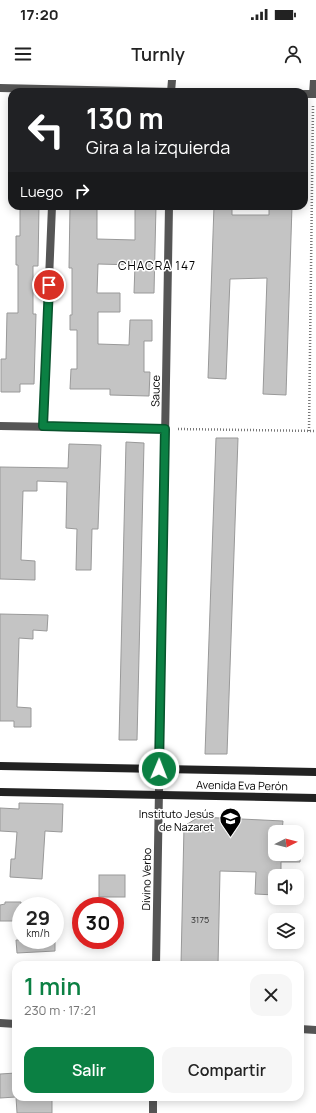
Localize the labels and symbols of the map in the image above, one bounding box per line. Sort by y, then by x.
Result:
district label: CHACRA 147 [118,257,196,274]
pin [32,268,66,302]
street label: Sauce [147,374,163,407]
position arrow [138,748,180,790]
street label: Avenida Eva Perón [196,777,288,793]
place label: Instituto Jesús de Nazaret [139,806,214,834]
school or university icon: Instituto Jesús de Nazaret [217,806,243,839]
north arrow [268,825,304,861]
street label: Divino Verbo [138,847,154,910]
speed limit sign: 30 [72,897,124,949]
house number: 3175 [191,913,209,926]

